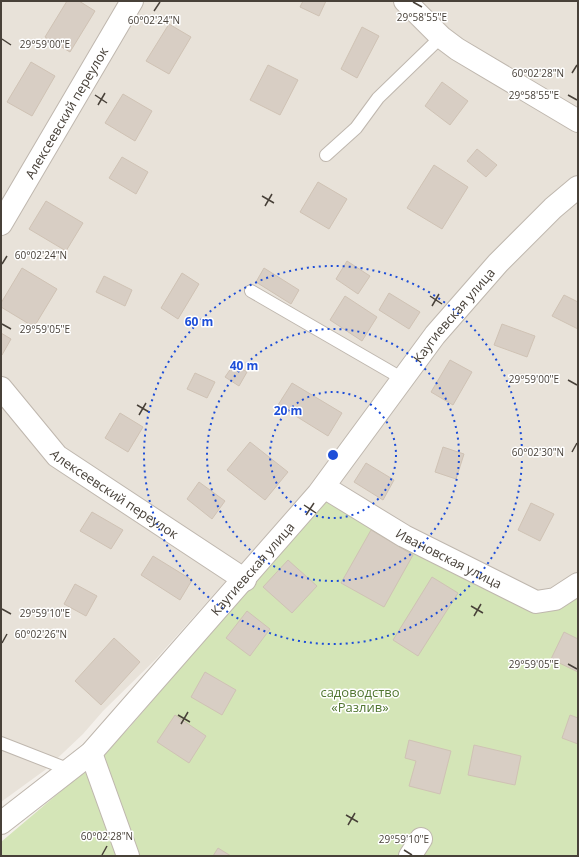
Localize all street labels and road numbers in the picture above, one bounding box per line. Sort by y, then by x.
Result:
street label: Алексеевский переулок [21,43,112,182]
street label: Каугиевская улица [409,264,499,366]
street label: Алексеевский переулок [46,446,182,543]
street label: Каугиевская улица [207,518,298,619]
street label: Ивановская улица [392,524,505,593]

